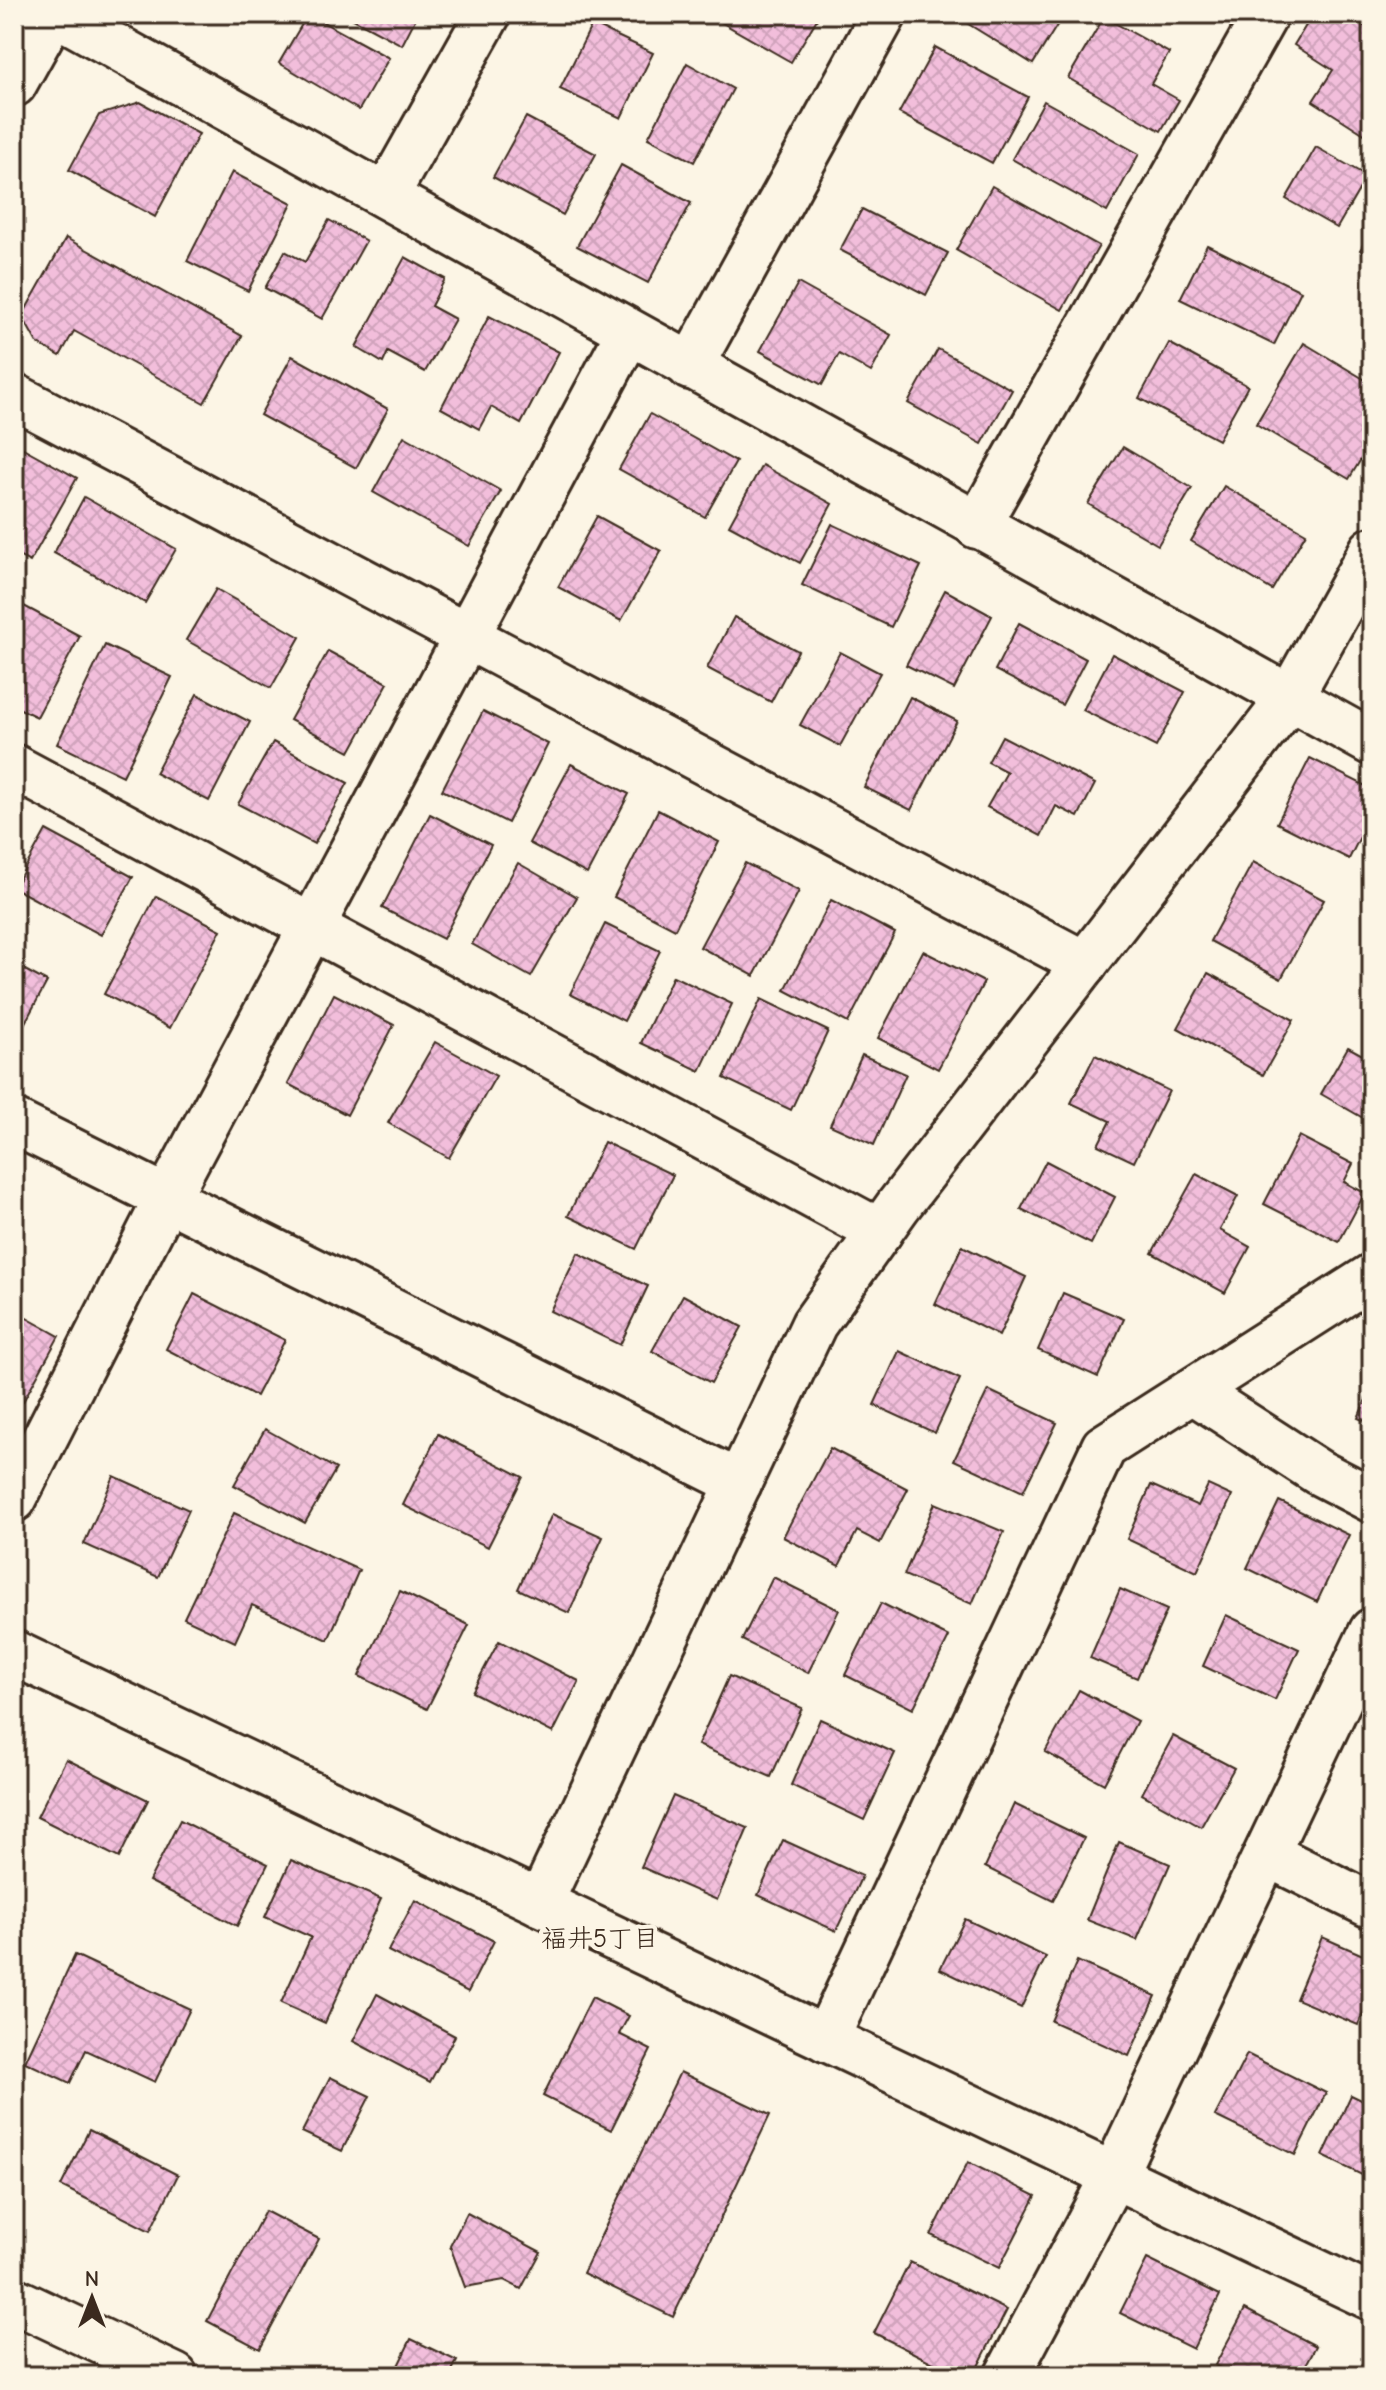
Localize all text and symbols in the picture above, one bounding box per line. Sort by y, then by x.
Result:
district label: 福井5丁目 [541,1924,659,1954]
north arrow [52,2258,132,2338]
text: N [85,2266,99,2292]

